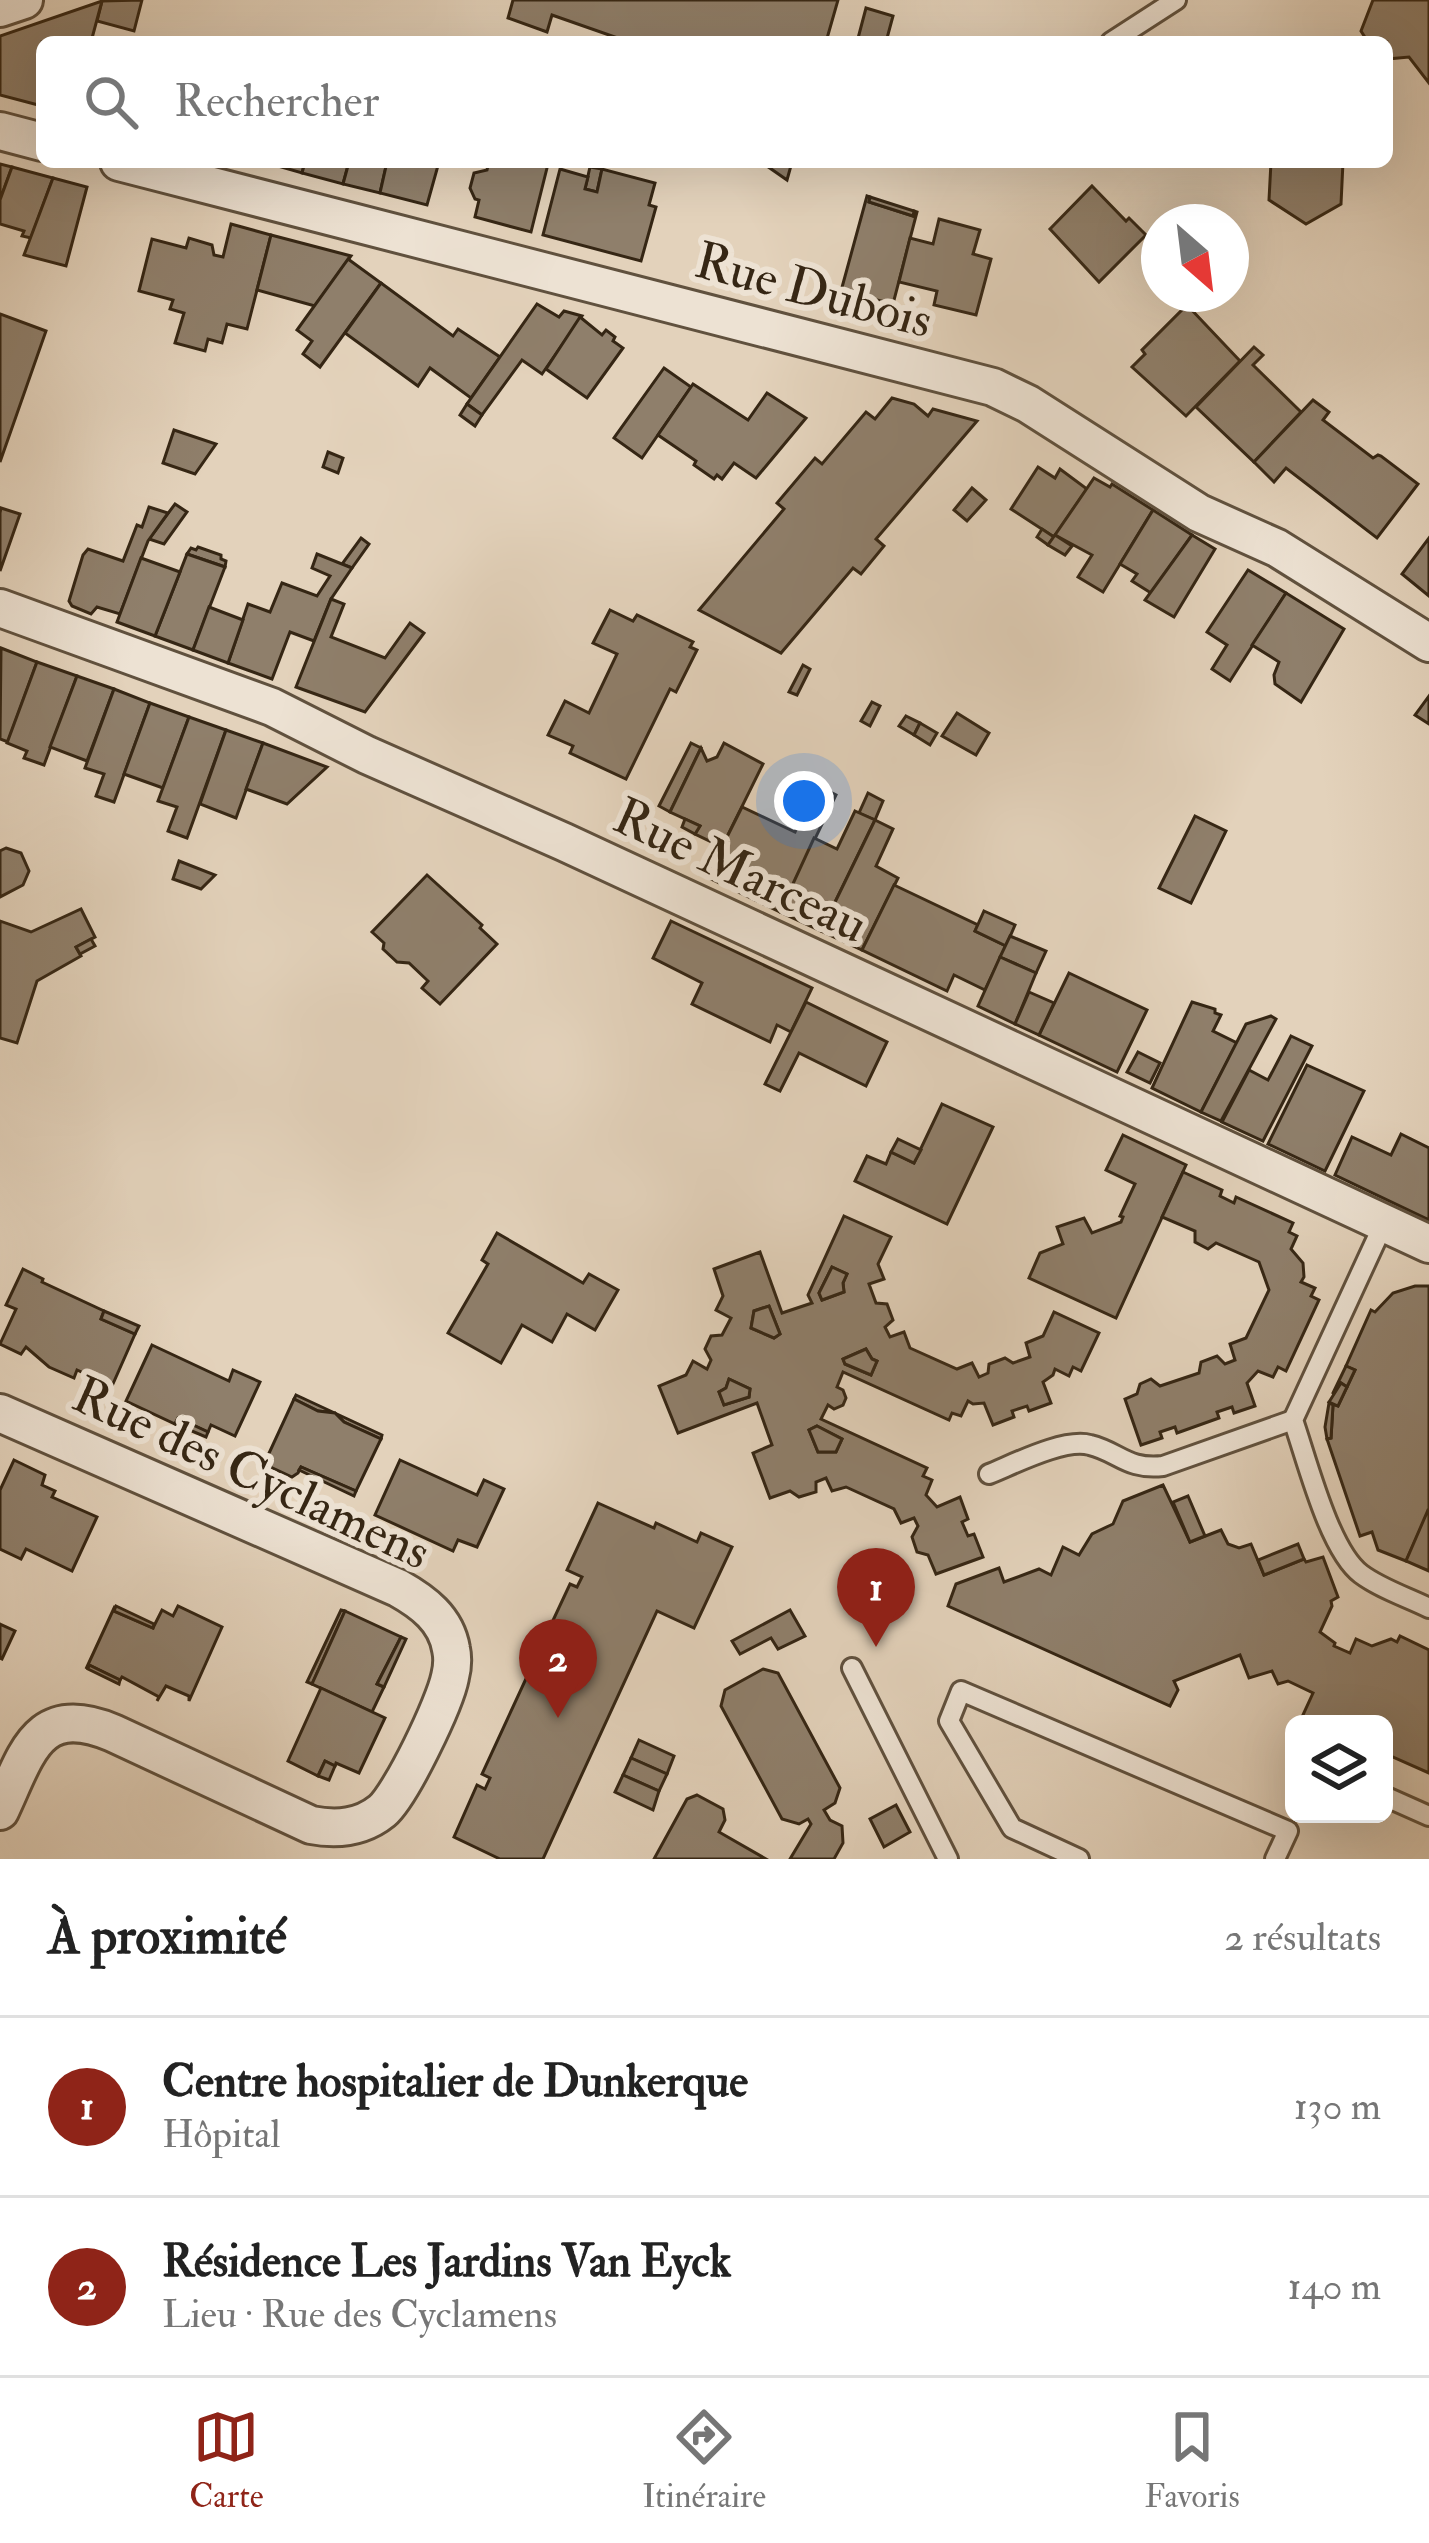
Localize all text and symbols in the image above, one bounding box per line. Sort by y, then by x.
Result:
search box [36,36,1393,168]
icon: search [78,69,144,135]
text: Rechercher [174,74,379,130]
north arrow [1141,204,1249,312]
street label: Rue Dubois [688,229,939,353]
your location [774,771,834,831]
street label: Rue Marceau [603,784,877,957]
street label: Rue des Cyclamens [62,1363,440,1585]
pin: 1 [837,1548,915,1647]
pin: 2 [519,1619,597,1718]
map controls [1285,1715,1393,1823]
button: layers [1285,1715,1393,1823]
text: À proximité [48,1905,287,1969]
text: 2 résultats [1224,1913,1381,1962]
text: Centre hospitalier de Dunkerque [162,2054,748,2110]
text: 1 [80,2082,94,2131]
text: 130 m [1294,2082,1381,2131]
text: Hôpital [162,2110,281,2159]
text: Résidence Les Jardins Van Eyck [162,2234,731,2290]
text: 2 [77,2262,97,2311]
text: 140 m [1288,2262,1381,2311]
text: Lieu · Rue des Cyclamens [162,2290,557,2339]
tab: Carte [189,2404,264,2517]
tab: Itinéraire [642,2404,766,2517]
tab: Favoris [1145,2404,1240,2517]

